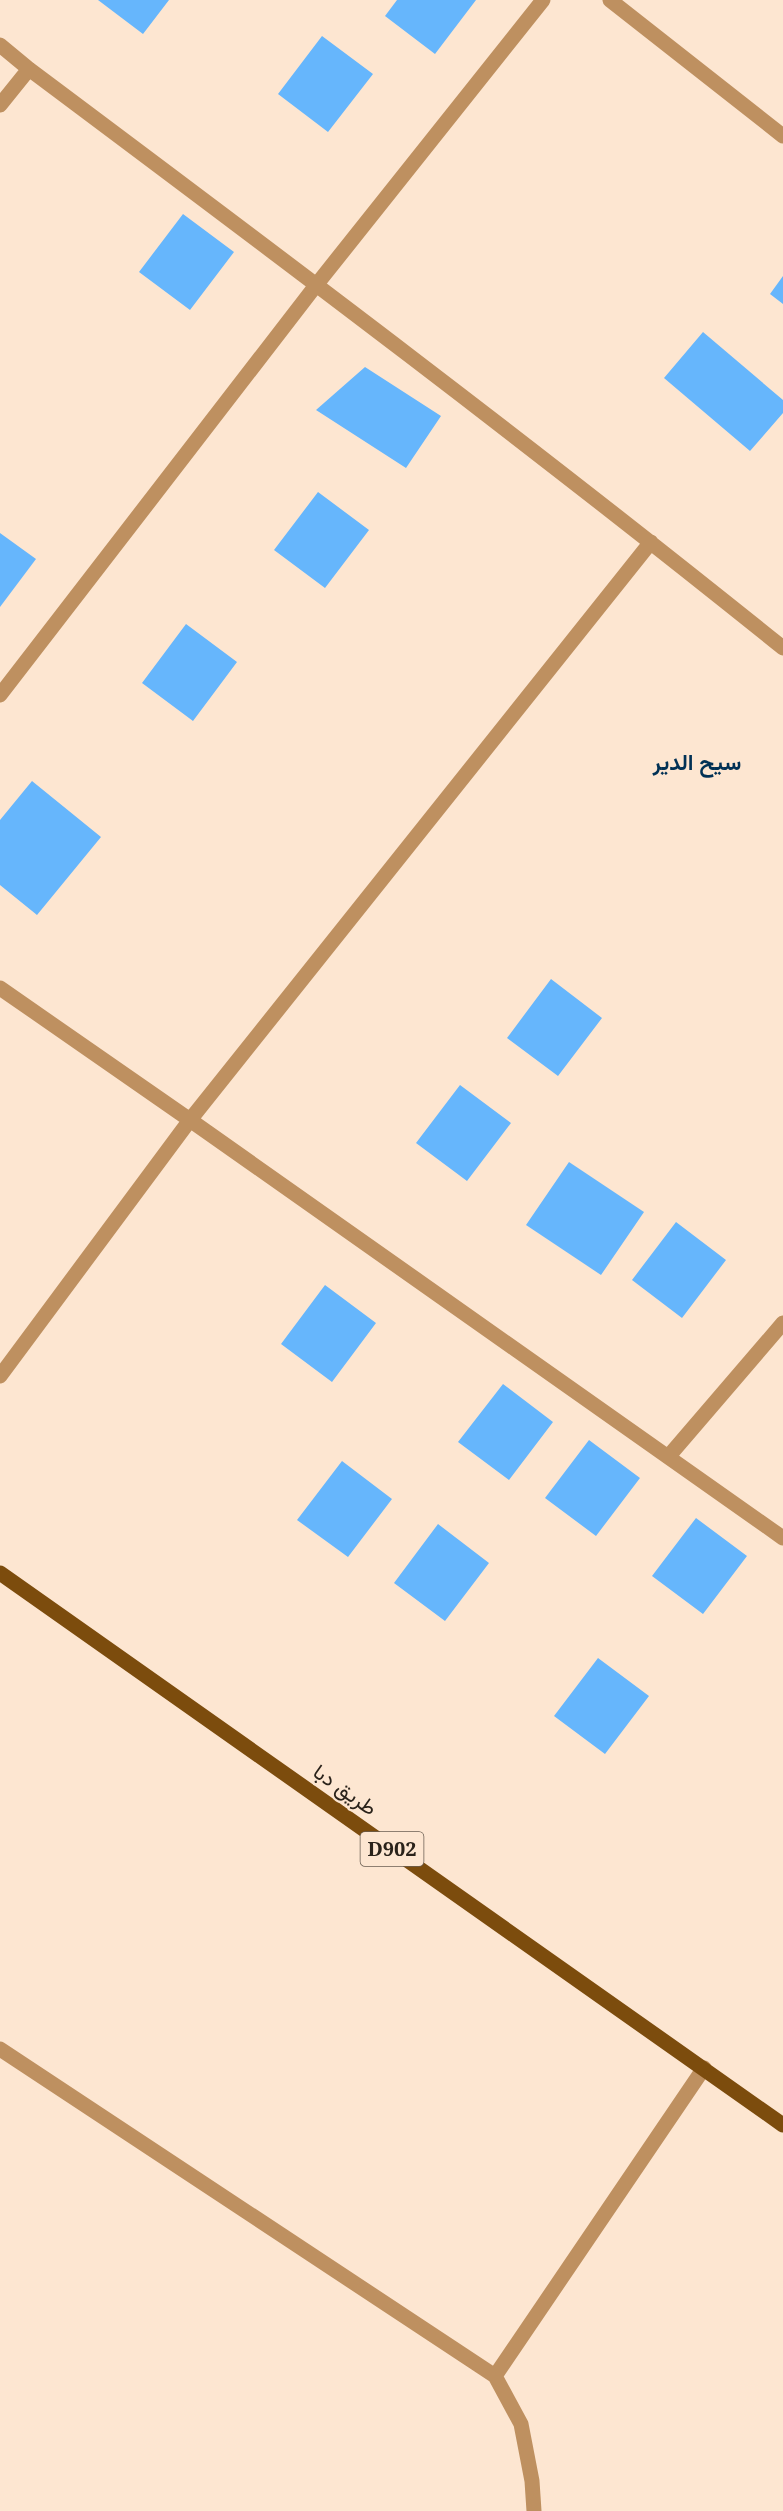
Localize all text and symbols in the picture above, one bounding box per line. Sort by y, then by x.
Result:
district label: سيح الدير [652,746,741,778]
street label: طريق دبا [308,1757,383,1821]
road number: D902 [360,1832,424,1866]

